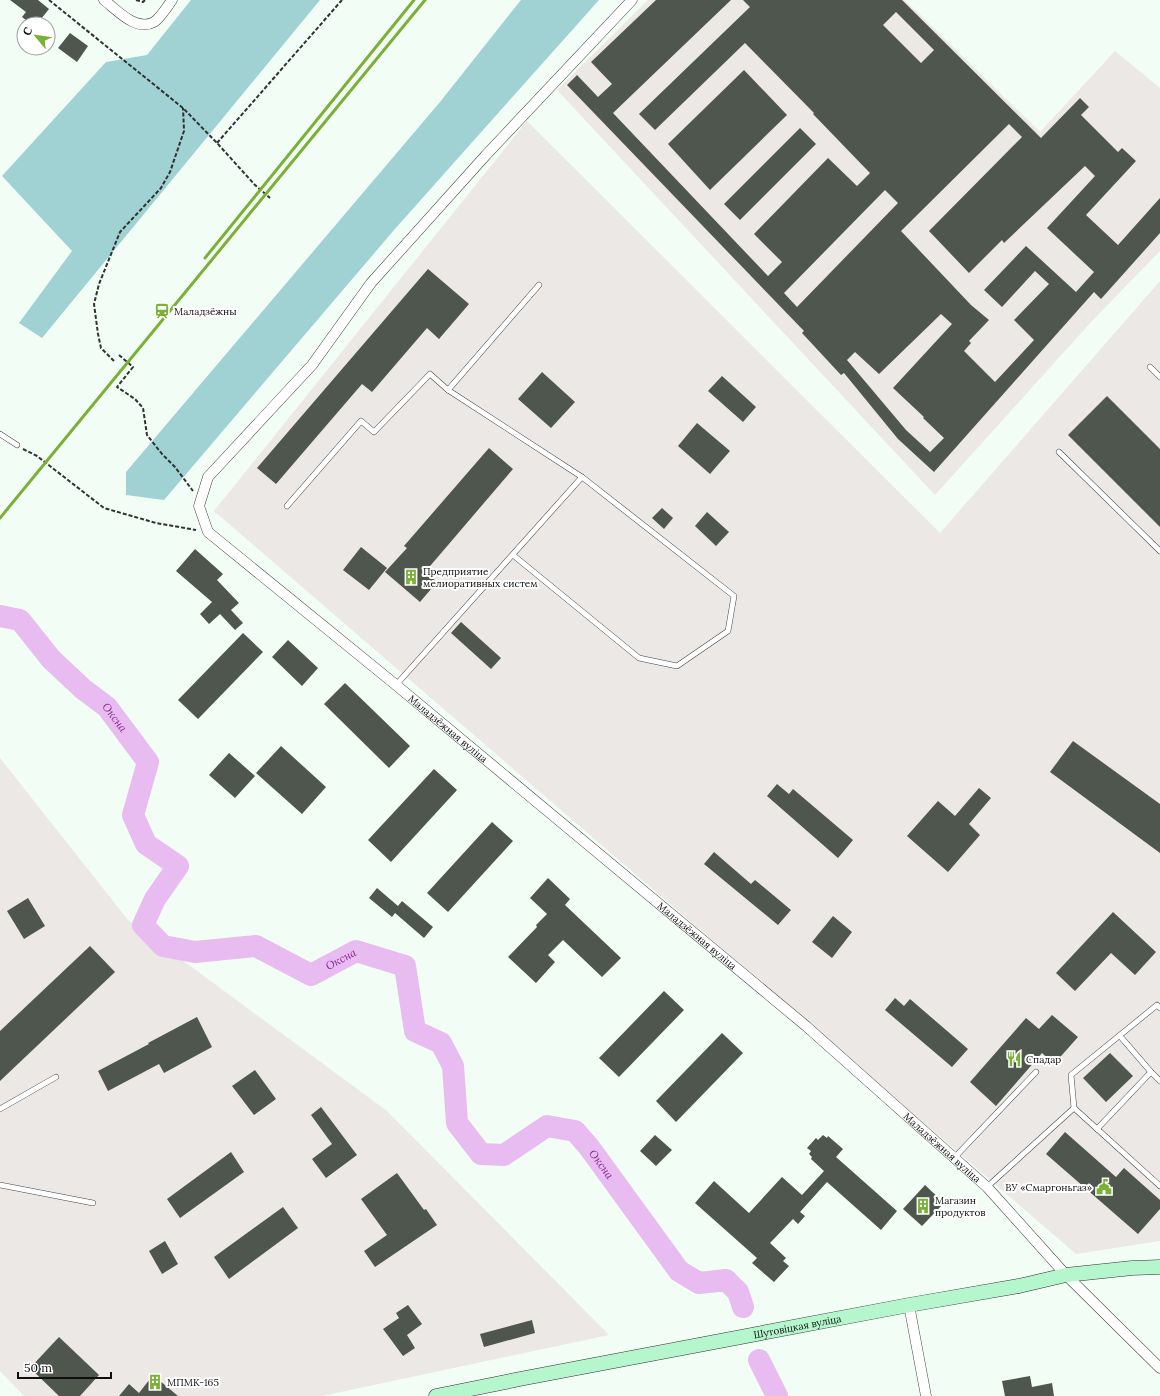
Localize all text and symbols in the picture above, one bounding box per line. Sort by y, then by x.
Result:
north arrow [16,16,56,56]
text: С [19,24,35,38]
station icon: Маладзёжны [153,302,171,320]
place label: Маладзёжны [174,305,237,318]
place label: Предприятие мелиоративных систем [423,565,538,590]
building icon: Предприятие мелиоративных систем [402,568,420,586]
street label: Маладзёжная вуліца [406,692,490,765]
water label: Оксна [99,700,131,735]
street label: Маладзёжная вуліца [655,899,740,972]
water label: Оксна [323,945,359,973]
restaurant icon: Спадар [1005,1050,1023,1068]
place label: Спадар [1026,1053,1061,1066]
street label: Маладзёжная вуліца [901,1110,984,1185]
water label: Оксна [586,1147,617,1182]
public building icon: ВУ «Смаргоньгаз» [1095,1178,1113,1196]
place label: ВУ «Смаргоньгаз» [1005,1181,1092,1194]
place label: Магазин продуктов [935,1194,986,1219]
building icon: Магазин продуктов [914,1197,932,1215]
street label: Шутовіцкая вуліца [752,1312,842,1341]
scale bar [18,1354,111,1380]
text: 50 m [24,1360,52,1375]
building icon: МПМК-165 [146,1373,164,1391]
place label: МПМК-165 [167,1376,219,1389]

